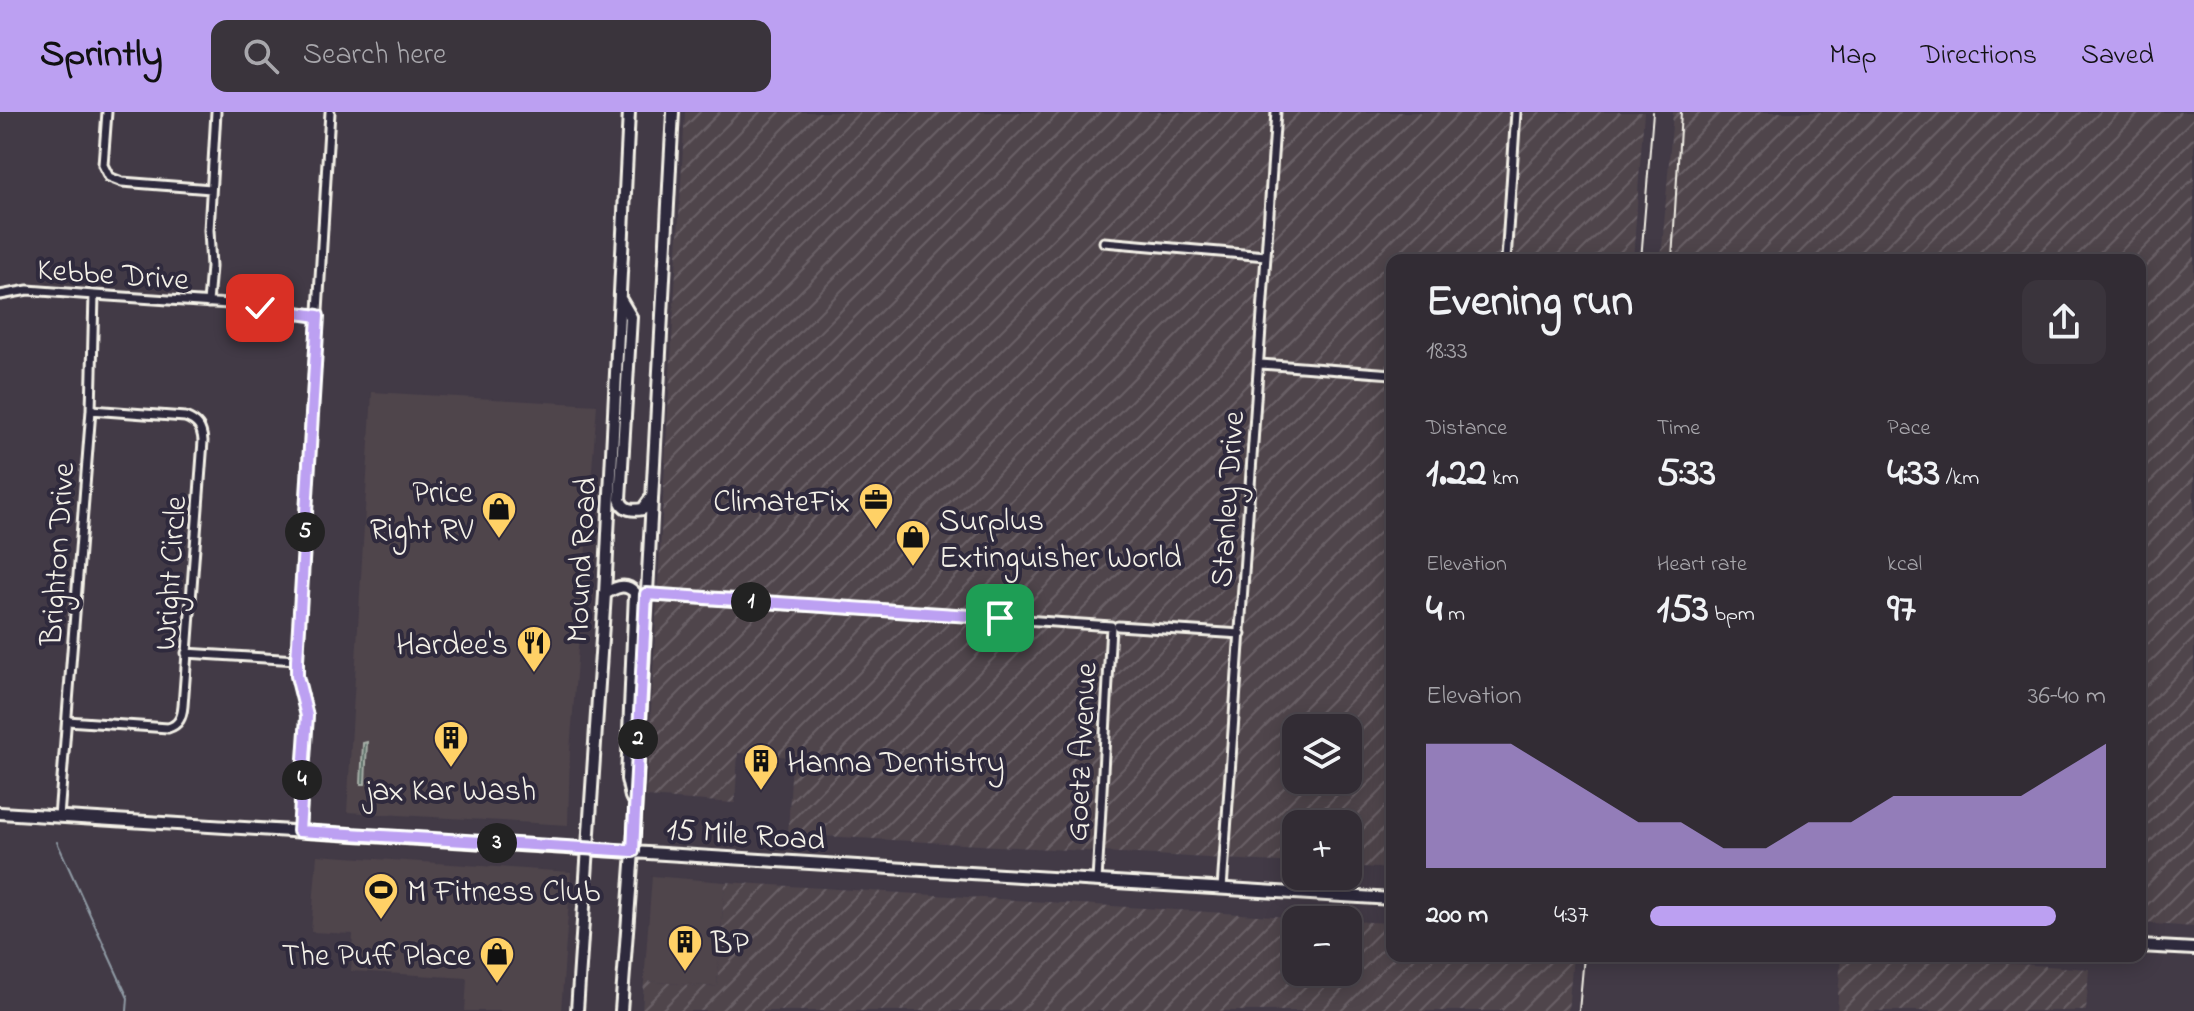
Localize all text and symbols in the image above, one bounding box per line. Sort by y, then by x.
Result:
search box [211,20,771,92]
text: Sprintly [40,28,163,84]
icon: search [239,34,283,78]
text: Search here [303,34,446,78]
text: Map [1829,36,1877,77]
text: Directions [1921,36,2037,77]
text: Saved [2081,36,2154,77]
street label: Kebbe Drive [35,248,191,305]
text: Evening run [1426,271,1633,335]
pin [226,274,294,342]
button: share [2022,280,2106,364]
icon: check [238,286,282,330]
text: 18:33 [1426,333,1468,371]
street label: Stanley Drive [1200,409,1259,589]
text: Distance [1426,413,1507,445]
text: Time [1657,413,1700,445]
text: Pace [1887,413,1930,445]
text: 1.22 [1426,445,1487,504]
text: 5:33 [1657,445,1716,504]
text: 4:33 [1887,445,1940,504]
street label: Brighton Drive [30,460,89,648]
text: km [1487,463,1519,495]
text: /km [1940,463,1979,495]
place label: Price Right RV [370,471,474,555]
street label: Mound Road [556,476,611,644]
place label: ClimateFix [713,480,850,527]
office icon: ClimateFix [857,481,895,531]
shop icon: Price Right RV [480,490,518,540]
street label: Wright Circle [144,494,201,652]
place label: Surplus Extinguisher World [939,499,1182,583]
pin: 5 [285,512,325,552]
text: 5 [299,516,311,548]
shop icon: Surplus Extinguisher World [894,518,932,568]
text: Elevation [1426,549,1507,581]
text: Heart rate [1657,549,1747,581]
text: kcal [1887,549,1922,581]
text: 4 [1426,581,1442,640]
text: 153 [1657,581,1709,640]
text: 97 [1887,581,1916,640]
pin: 1 [731,582,771,622]
pin [966,584,1034,652]
text: 1 [748,586,755,618]
icon: arrive [978,596,1022,640]
text: m [1442,599,1465,631]
text: bpm [1709,599,1755,631]
place label: Hardee's [396,623,508,670]
restaurant icon: Hardee's [515,624,553,674]
street label: Goetz Avenue [1055,661,1112,843]
text: Elevation [1426,678,1522,716]
text: 36–40 m [2028,678,2106,716]
map controls [1282,714,1362,986]
button: layers [1282,714,1362,794]
building icon: jax Kar Wash [432,719,470,769]
pin: 2 [618,719,658,759]
text: 2 [633,723,643,755]
place label: Hanna Dentistry [787,741,1005,788]
building icon: Hanna Dentistry [742,742,780,792]
pin: 4 [282,760,322,800]
text: 4 [297,764,307,796]
place label: jax Kar Wash [362,769,536,816]
street label: 15 Mile Road [665,808,827,865]
button: + [1282,810,1362,890]
pin: 3 [477,823,517,863]
text: 3 [492,827,502,859]
place label: M Fitness Club [407,870,601,917]
sports icon: M Fitness Club [362,871,400,921]
text: 200 m [1426,897,1488,935]
text: 4:37 [1554,897,1588,935]
button: − [1282,906,1362,986]
place label: BP [710,922,750,969]
building icon: BP [666,923,704,973]
place label: The Puff Place [282,934,472,981]
shop icon: The Puff Place [478,935,516,985]

